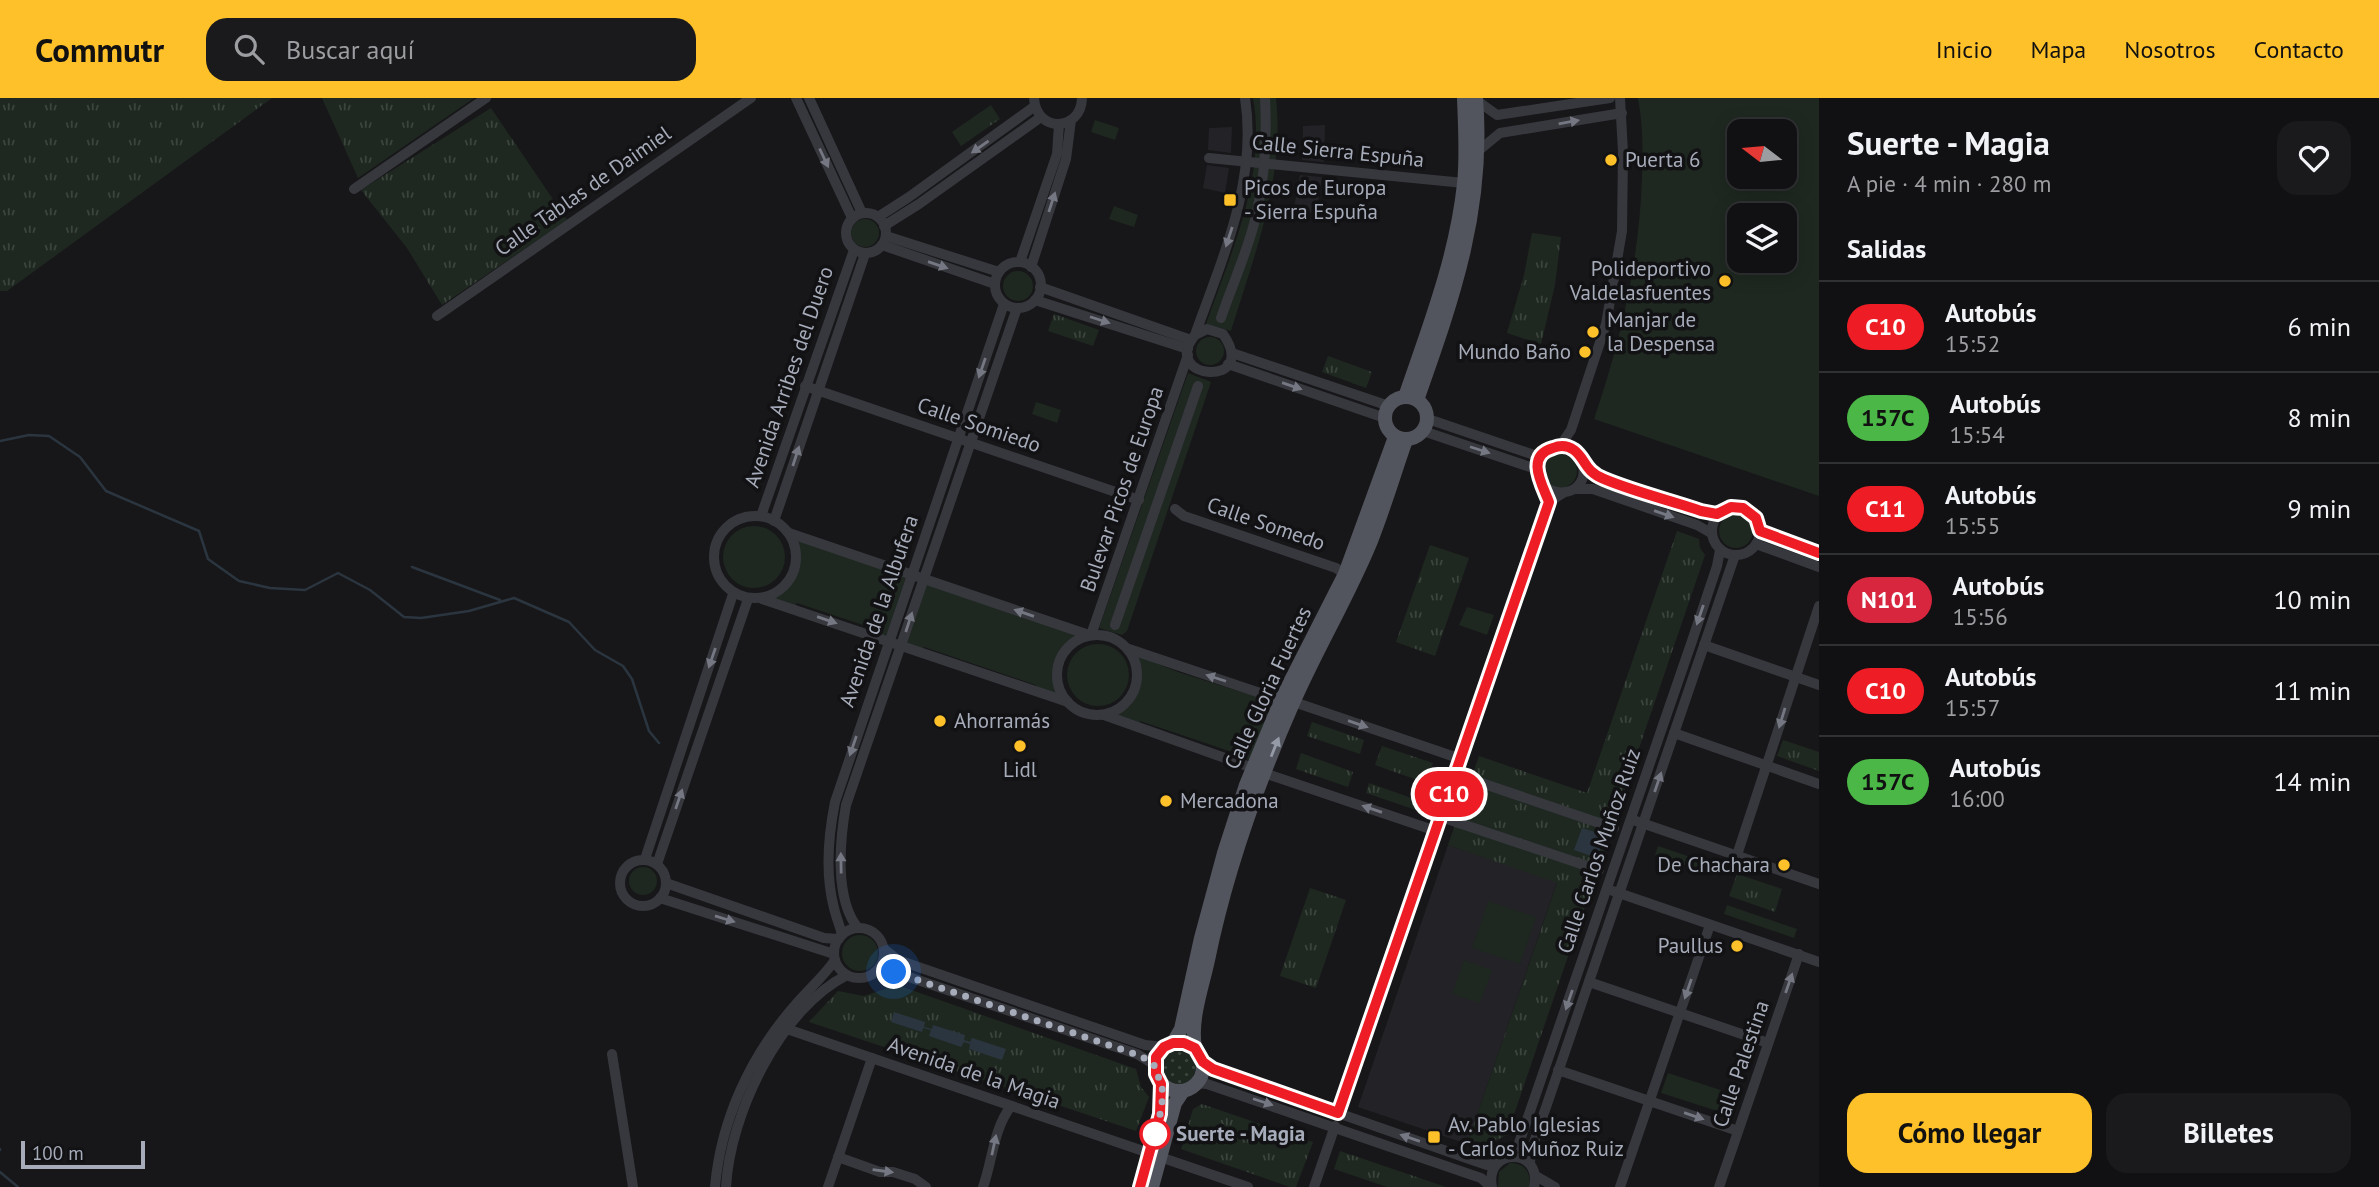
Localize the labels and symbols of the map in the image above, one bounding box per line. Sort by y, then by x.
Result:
one-way arrow [1558,116,1580,127]
north arrow [1727,119,1797,189]
street label: Calle Tablas de Daimiel [489,120,676,262]
street label: Calle Sierra Espuña [1251,128,1426,173]
one-way arrow [971,140,989,154]
place label: Puerta 6 [1625,146,1700,173]
one-way arrow [818,148,830,168]
marker: Puerta 6 [1603,152,1619,168]
place label: Picos de Europa - Sierra Espuña [1244,174,1386,225]
one-way arrow [1048,191,1058,212]
marker: Picos de Europa - Sierra Espuña [1222,192,1238,208]
one-way arrow [1223,226,1233,247]
place label: Polideportivo Valdelasfuentes [1569,255,1711,306]
one-way arrow [928,260,949,271]
street label: Avenida Arribes del Duero [738,263,839,491]
marker: Polideportivo Valdelasfuentes [1717,273,1733,289]
place label: Manjar de la Despensa [1607,306,1715,357]
one-way arrow [1090,316,1111,326]
marker: Manjar de la Despensa [1585,324,1601,340]
place label: Mundo Baño [1458,338,1571,365]
marker: Mundo Baño [1577,344,1593,360]
one-way arrow [976,358,987,379]
one-way arrow [1282,381,1303,392]
street label: Bulevar Picos de Europa [1074,383,1169,595]
street label: Calle Somiedo [914,391,1044,458]
one-way arrow [791,445,802,466]
one-way arrow [1470,445,1491,456]
street label: Calle Somedo [1203,491,1329,556]
one-way arrow [1653,509,1674,519]
street label: Avenida de la Albufera [833,511,924,710]
street label: Calle Gloria Fuertes [1218,602,1317,774]
one-way arrow [1695,605,1705,626]
one-way arrow [1014,607,1035,618]
one-way arrow [904,612,914,633]
one-way arrow [816,616,837,626]
one-way arrow [706,648,716,669]
one-way arrow [1205,672,1226,683]
place label: Ahorramás [954,707,1050,734]
one-way arrow [1776,707,1787,728]
marker: Ahorramás [932,713,948,729]
one-way arrow [1348,719,1369,730]
one-way arrow [847,736,858,757]
one-way arrow [1270,736,1281,757]
marker: Lidl [1012,738,1028,754]
street label: Calle Carlos Muñoz Ruiz [1551,745,1646,957]
place label: Lidl [1003,756,1037,783]
line badge: C10 [1409,771,1489,817]
one-way arrow [1653,771,1664,792]
place label: Mercadona [1180,787,1279,814]
one-way arrow [674,789,685,810]
marker: Mercadona [1158,793,1174,809]
one-way arrow [1361,803,1382,814]
place label: De Chachara [1657,851,1770,878]
one-way arrow [835,852,847,874]
marker: De Chachara [1776,857,1792,873]
one-way arrow [715,914,736,924]
place label: Paullus [1658,932,1723,959]
marker: Paullus [1729,938,1745,954]
your location [876,954,911,989]
one-way arrow [1784,973,1795,994]
one-way arrow [1682,979,1693,1000]
one-way arrow [1563,989,1574,1010]
street label: Calle Palestina [1706,997,1775,1131]
street label: Avenida de la Magia [884,1030,1064,1115]
one-way arrow [1252,1097,1273,1108]
place label: Av. Pablo Iglesias - Carlos Muñoz Ruiz [1448,1111,1624,1162]
one-way arrow [1683,1111,1704,1122]
marker: Suerte - Magia [1140,1119,1170,1149]
place label: Suerte - Magia [1176,1120,1305,1147]
marker: Av. Pablo Iglesias - Carlos Muñoz Ruiz [1426,1129,1442,1145]
one-way arrow [1399,1132,1420,1143]
one-way arrow [989,1134,1000,1156]
scale bar [21,1138,145,1170]
one-way arrow [872,1165,894,1176]

